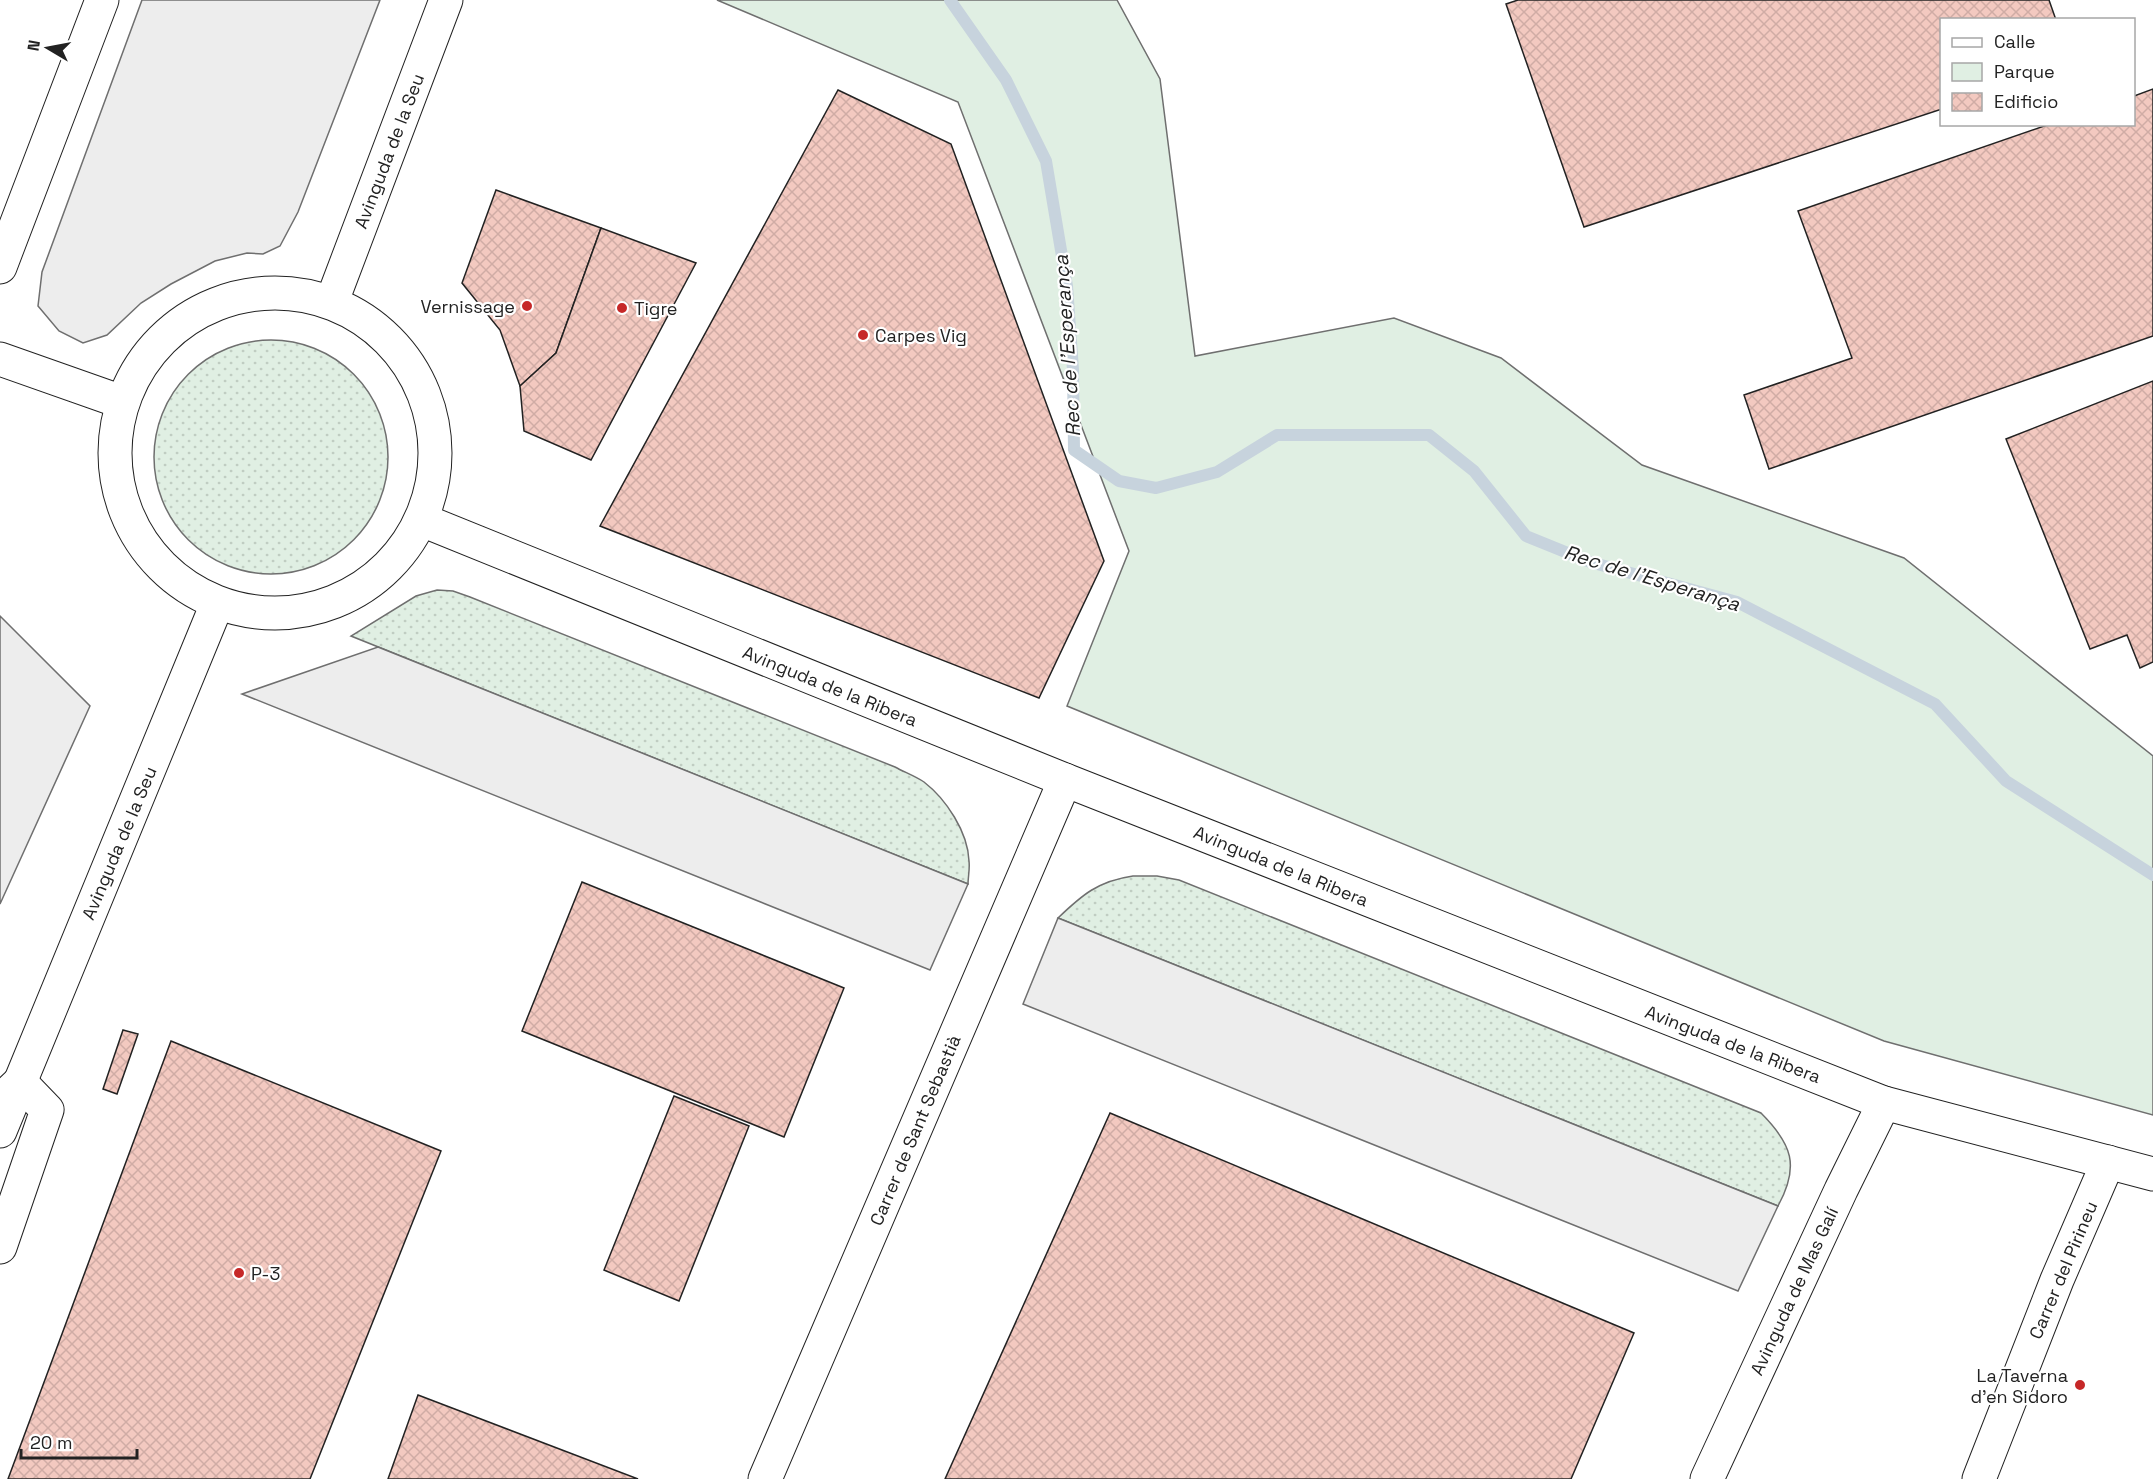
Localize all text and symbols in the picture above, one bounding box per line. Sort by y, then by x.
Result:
north arrow [18,18,78,78]
legend [1940,18,2135,126]
text: Calle [1994,30,2035,53]
text: N [22,38,45,53]
text: Parque [1994,60,2055,83]
street label: Avinguda de la Seu [349,70,429,232]
text: Edificio [1994,90,2058,113]
water label: Rec de l'Esperança [1048,254,1086,438]
place label: Vernissage [420,295,515,318]
place label: Tigre [634,297,678,320]
marker: Vernissage [520,299,534,313]
marker: Tigre [615,301,629,315]
place label: Carpes Vig [875,324,967,347]
marker: Carpes Vig [856,328,870,342]
water label: Rec de l'Esperança [1561,539,1743,617]
street label: Avinguda de la Ribera [739,640,921,732]
street label: Avinguda de la Seu [76,763,162,923]
street label: Avinguda de la Ribera [1190,820,1372,912]
street label: Avinguda de la Ribera [1642,1000,1824,1088]
street label: Carrer de Sant Sebastià [864,1031,966,1229]
street label: Carrer del Pirineu [2024,1198,2102,1342]
street label: Avinguda de Mas Galí [1745,1203,1843,1379]
place label: P-3 [251,1262,280,1285]
marker: P-3 [232,1266,246,1280]
place label: La Taverna d'en Sidoro [1970,1364,2068,1408]
marker: La Taverna d'en Sidoro [2073,1378,2087,1392]
scale bar [21,1422,136,1460]
text: 20 m [30,1431,73,1454]

